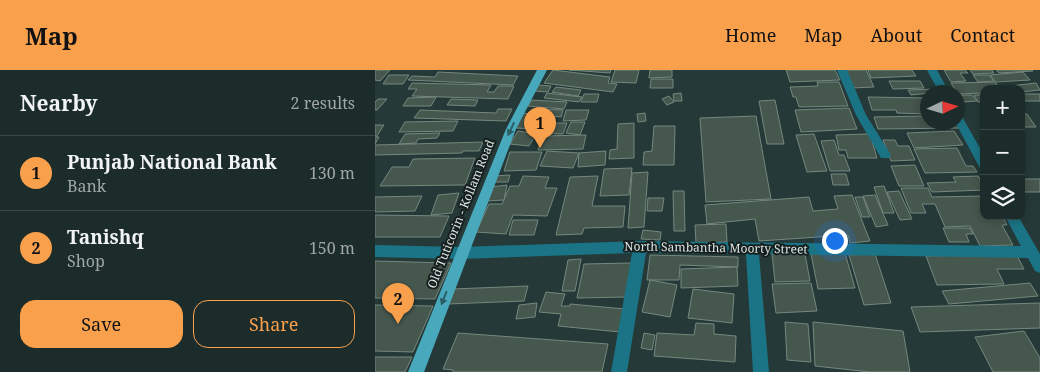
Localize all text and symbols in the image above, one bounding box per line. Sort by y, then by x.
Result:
text: Map [25,19,78,52]
text: Home [725,23,776,47]
text: Map [804,23,842,47]
text: About [870,23,922,47]
text: Contact [950,23,1015,47]
north arrow [920,85,965,130]
map controls [980,85,1025,220]
button: + [980,85,1025,130]
text: Nearby [20,89,98,117]
text: 2 results [291,92,355,114]
pin: 1 [524,107,556,148]
one-way arrow [507,122,515,136]
button: − [980,130,1025,175]
street label: Old Tuticorin - Kollam Road [423,136,498,291]
text: Punjab National Bank [67,149,277,175]
text: 1 [31,162,41,184]
text: 130 m [309,162,355,184]
text: Bank [67,175,106,197]
button: layers [980,175,1025,220]
text: Tanishq [67,224,144,250]
your location [822,228,848,254]
text: 2 [31,237,41,259]
text: 150 m [309,237,355,259]
street label: North Sambantha Moorty Street [624,237,808,258]
text: Shop [67,250,105,272]
pin: 2 [382,283,414,324]
one-way arrow [440,291,448,306]
button: Save [20,300,183,348]
button: Share [193,300,355,348]

